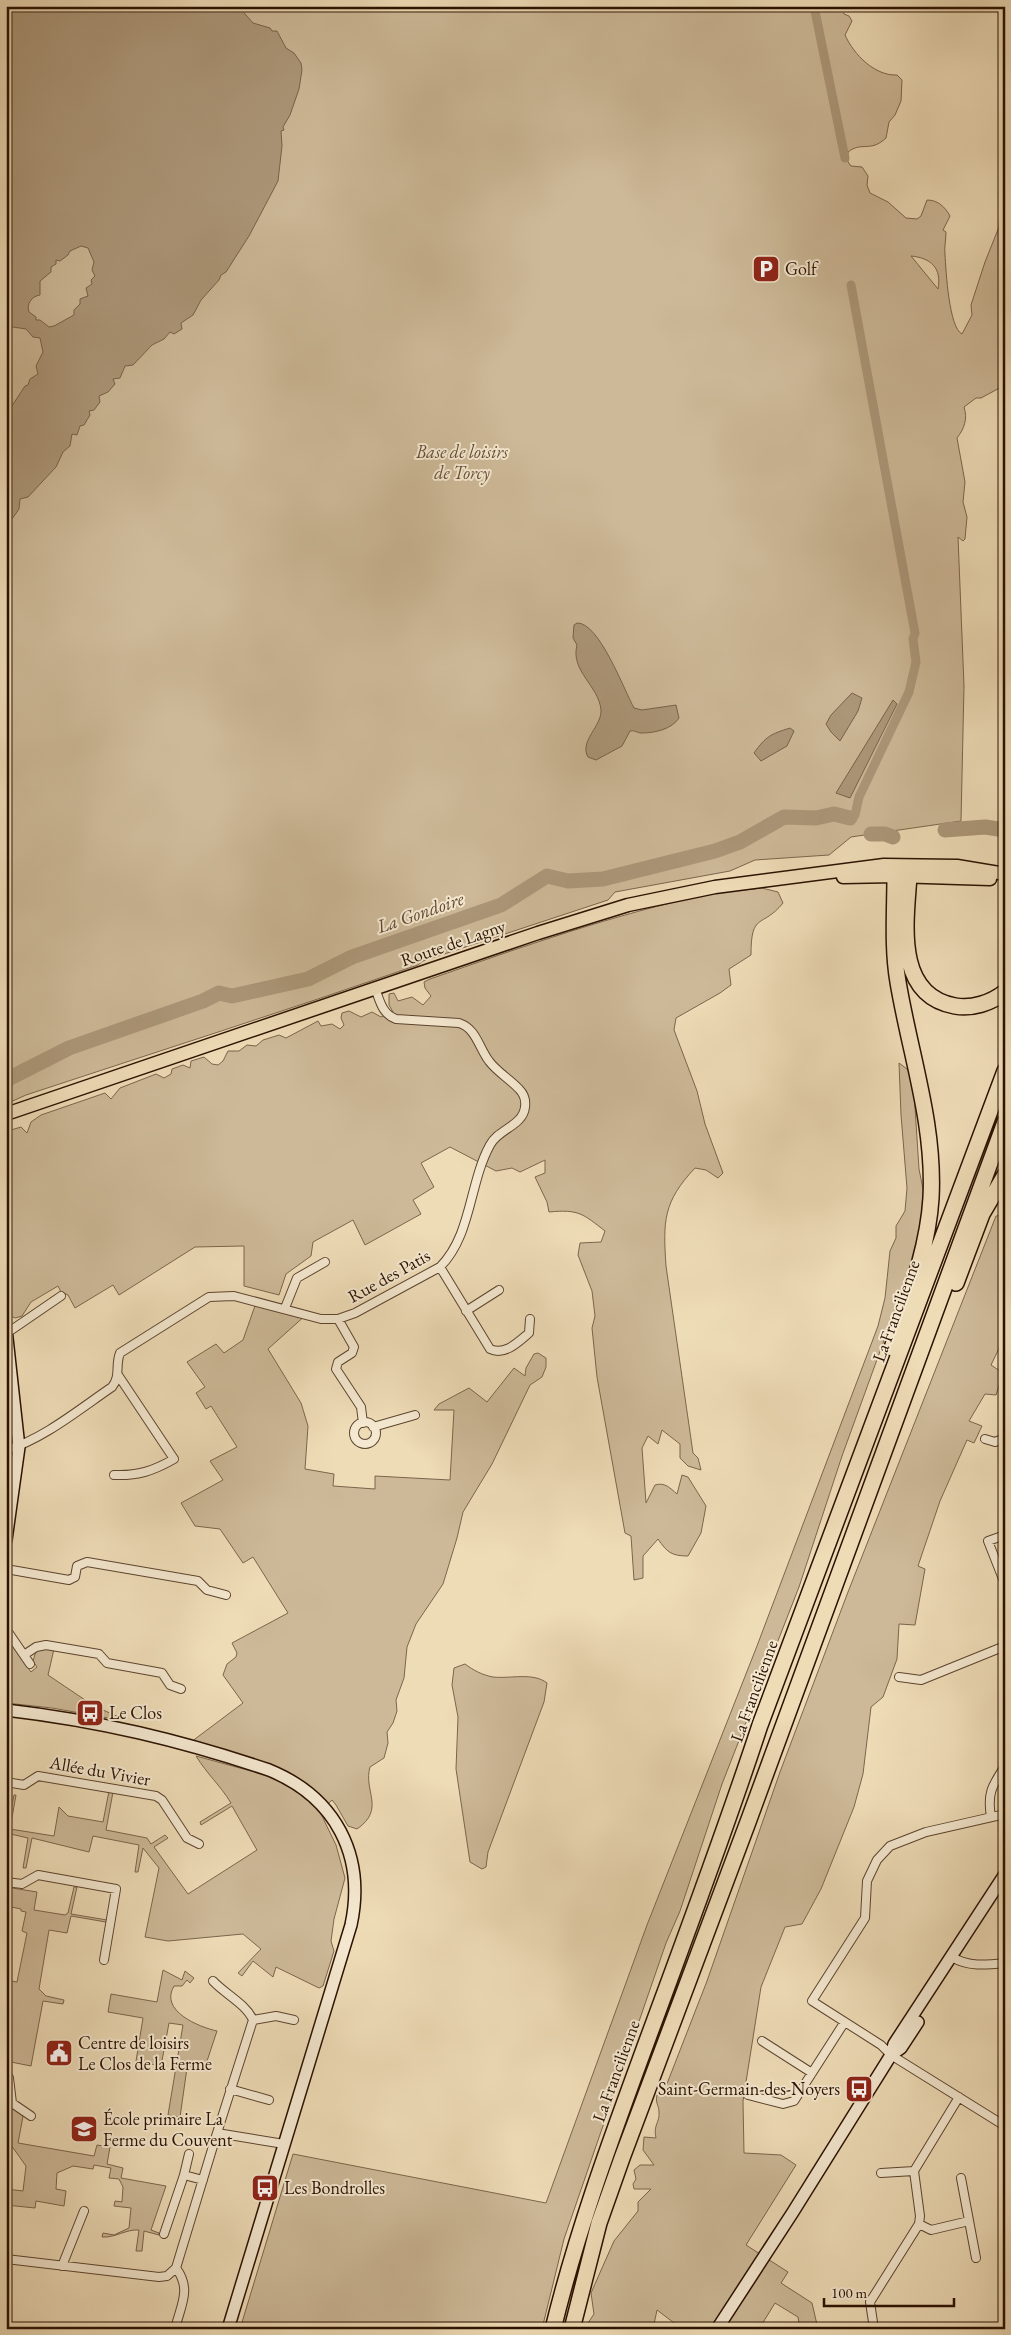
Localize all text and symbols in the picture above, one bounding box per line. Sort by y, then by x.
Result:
parking icon: Golf [751,254,781,284]
place label: Golf [785,257,819,280]
park label: Base de loisirs de Torcy [415,440,509,485]
water label: La Gondoire [372,886,468,939]
street label: Route de Lagny [397,914,508,971]
street label: Rue des Patis [344,1243,434,1308]
street label: La Francilienne [866,1257,925,1365]
street label: La Francilienne [724,1637,783,1745]
bus stop icon: Le Clos [75,1698,105,1728]
place label: Le Clos [109,1701,162,1724]
street label: Allée du Vivier [47,1750,152,1791]
street label: La Francilienne [586,2017,645,2125]
place label: Centre de loisirs Le Clos de la Ferme [78,2031,212,2075]
public building icon: Centre de loisirs Le Clos de la Ferme [44,2038,74,2068]
bus stop icon: Saint-Germain-des-Noyers [844,2074,874,2104]
place label: Saint-Germain-des-Noyers [658,2077,840,2100]
place label: École primaire La Ferme du Couvent [103,2107,233,2151]
school or university icon: École primaire La Ferme du Couvent [69,2114,99,2144]
bus stop icon: Les Bondrolles [250,2173,280,2203]
place label: Les Bondrolles [284,2176,385,2199]
scale bar [824,2275,954,2307]
text: 100 m [831,2283,868,2302]

